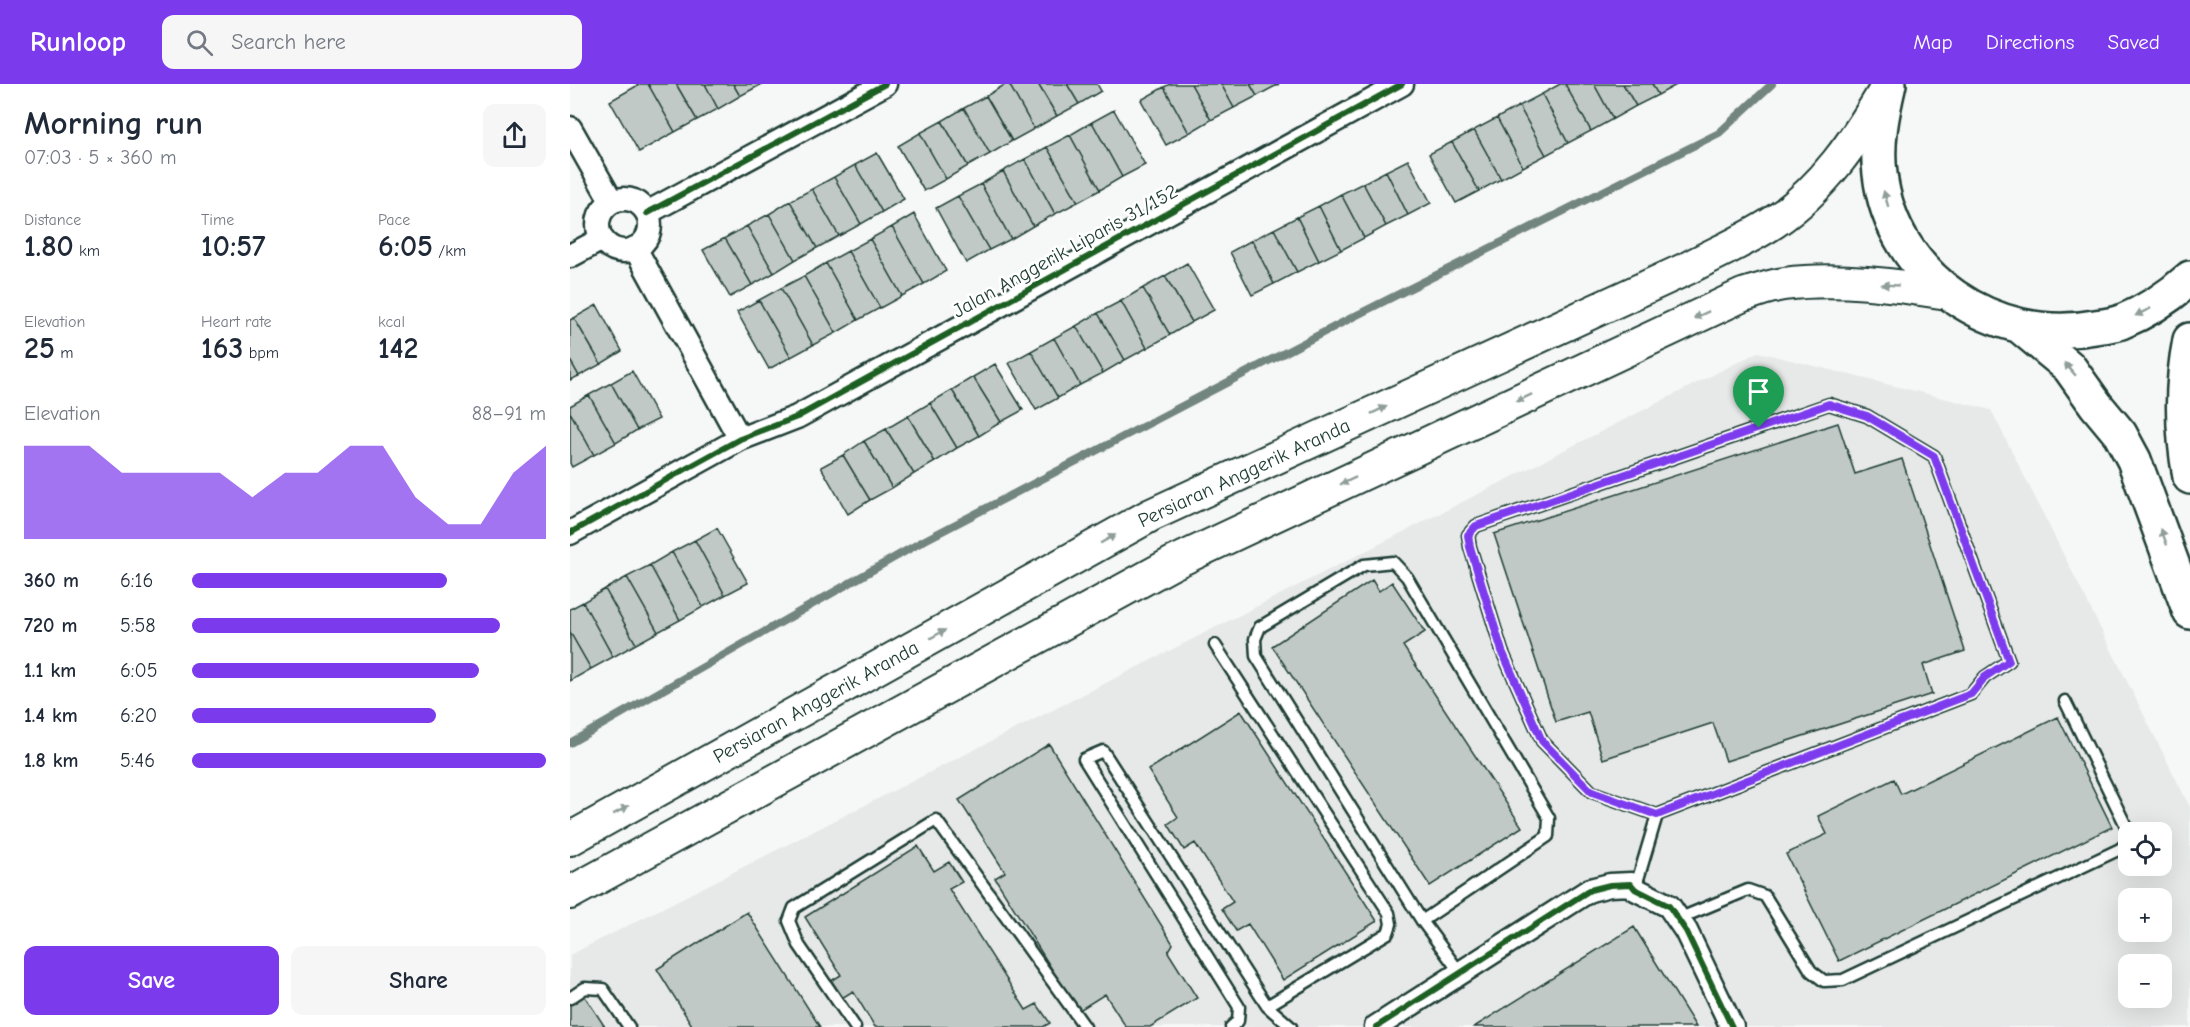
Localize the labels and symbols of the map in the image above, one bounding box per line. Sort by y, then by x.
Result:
street label: Jalan Anggerik Liparis 31/152 [949,179,1181,323]
one-way arrow [1881,190,1890,208]
one-way arrow [1880,281,1899,290]
one-way arrow [2134,307,2151,316]
one-way arrow [1692,310,1709,319]
one-way arrow [2063,361,2076,377]
pin [1733,366,1784,428]
one-way arrow [1516,393,1533,402]
one-way arrow [1371,406,1388,415]
street label: Persiaran Anggerik Aranda [1134,414,1354,532]
one-way arrow [1339,476,1356,485]
one-way arrow [2158,528,2168,546]
one-way arrow [1100,534,1117,544]
one-way arrow [930,629,947,639]
street label: Persiaran Anggerik Aranda [709,636,923,768]
one-way arrow [613,805,629,816]

